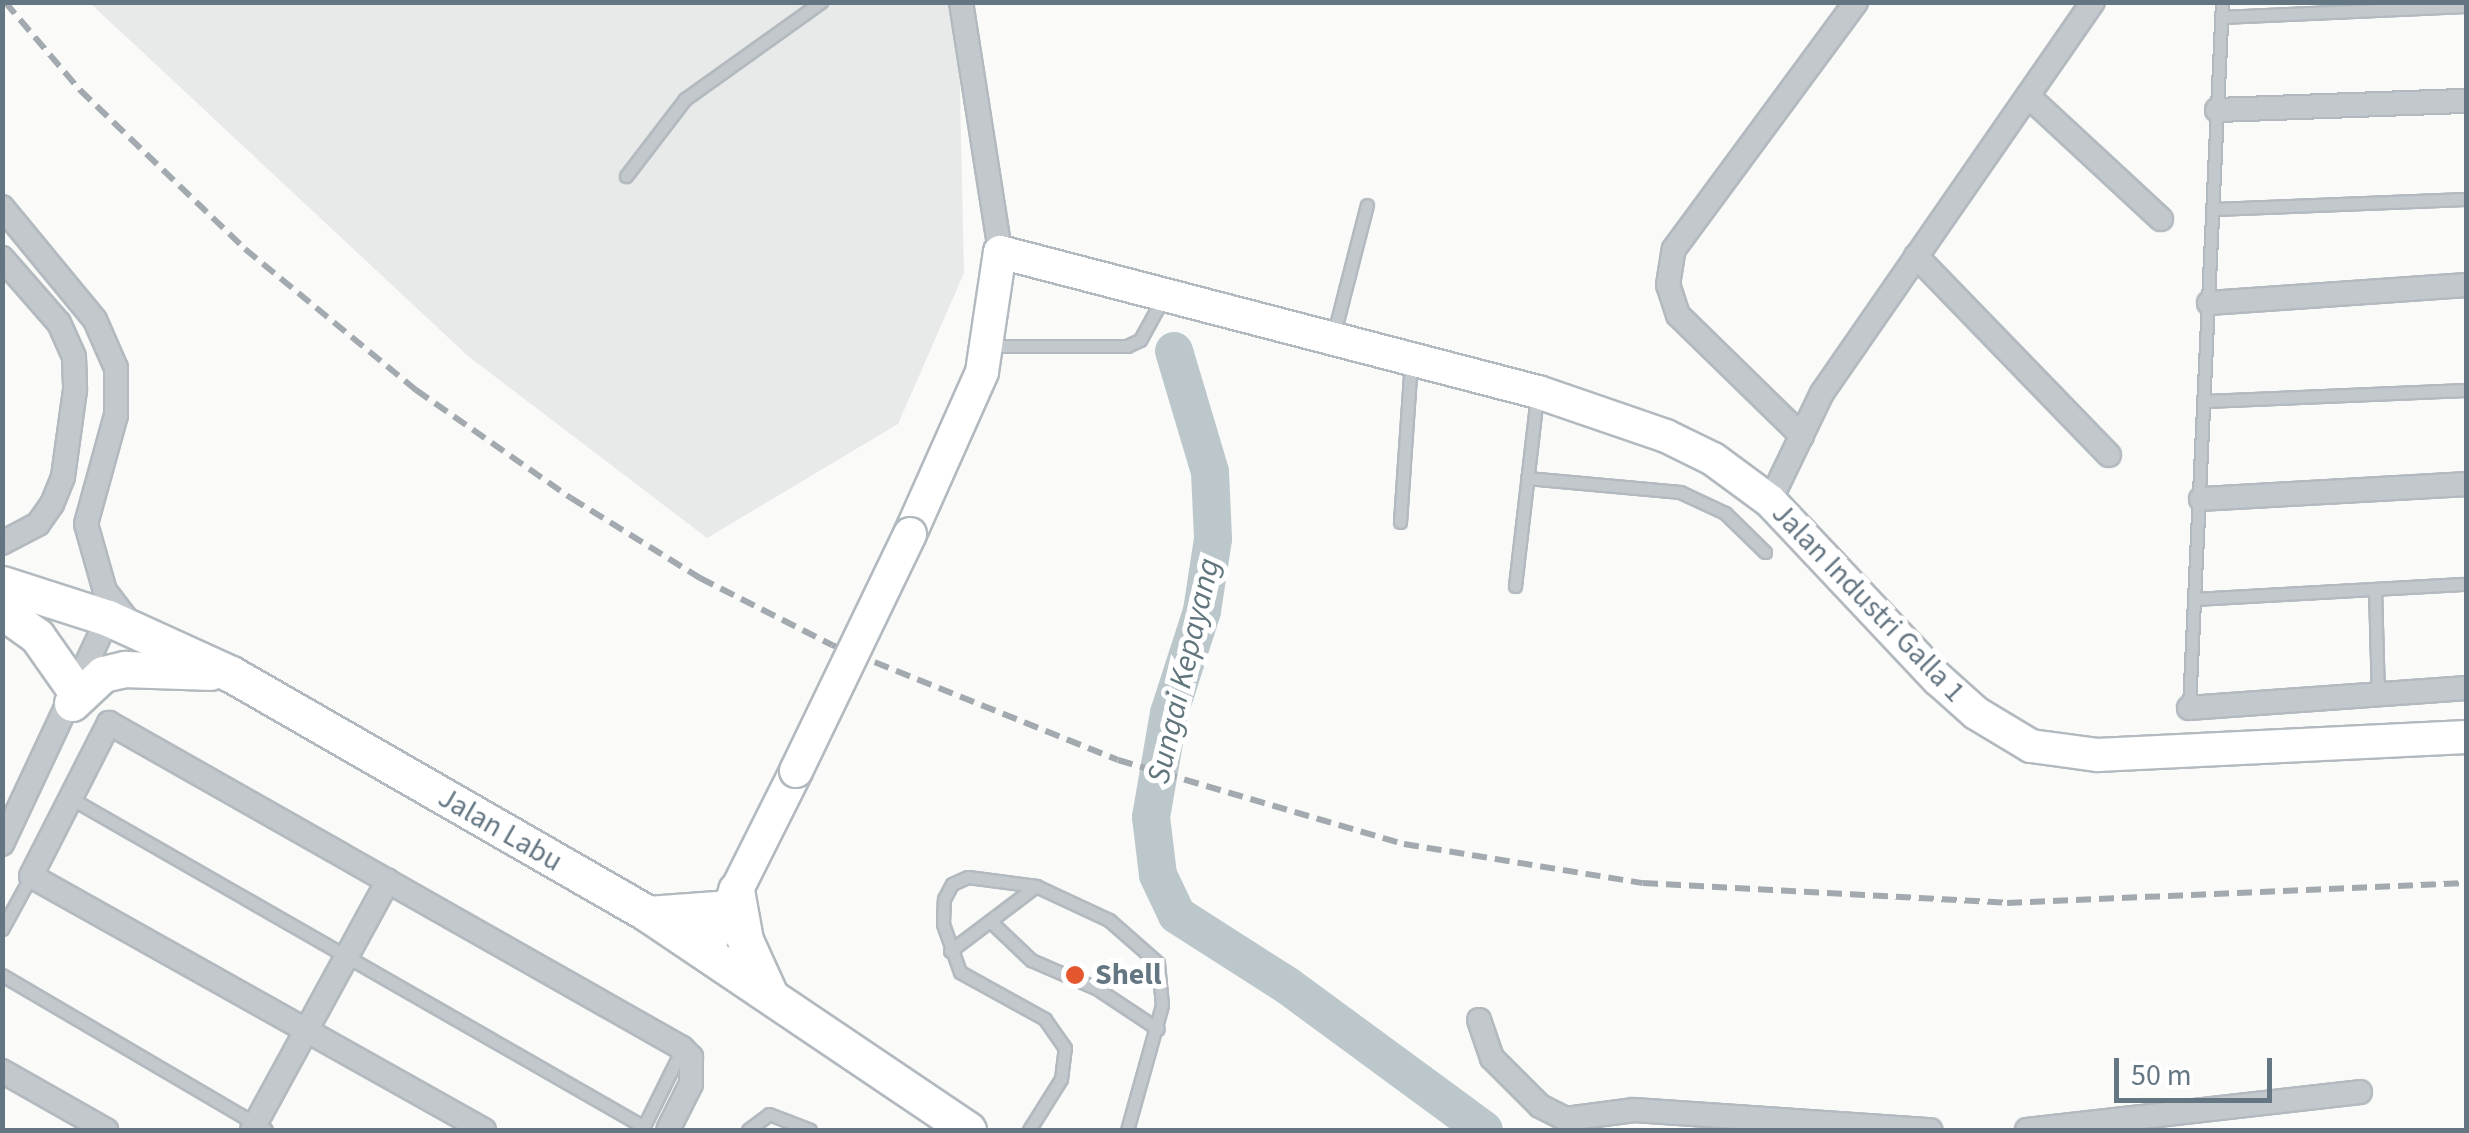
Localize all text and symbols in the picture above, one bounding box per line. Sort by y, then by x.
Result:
street label: Jalan Industri Galla 1 [1764,496,1972,710]
water label: Sungai Kepayang [1139,555,1229,787]
street label: Jalan Labu [432,780,568,880]
place label: Shell [1095,957,1162,993]
marker: Shell [1064,964,1086,986]
scale bar [2119,1038,2276,1100]
text: 50 m [2131,1054,2192,1097]

